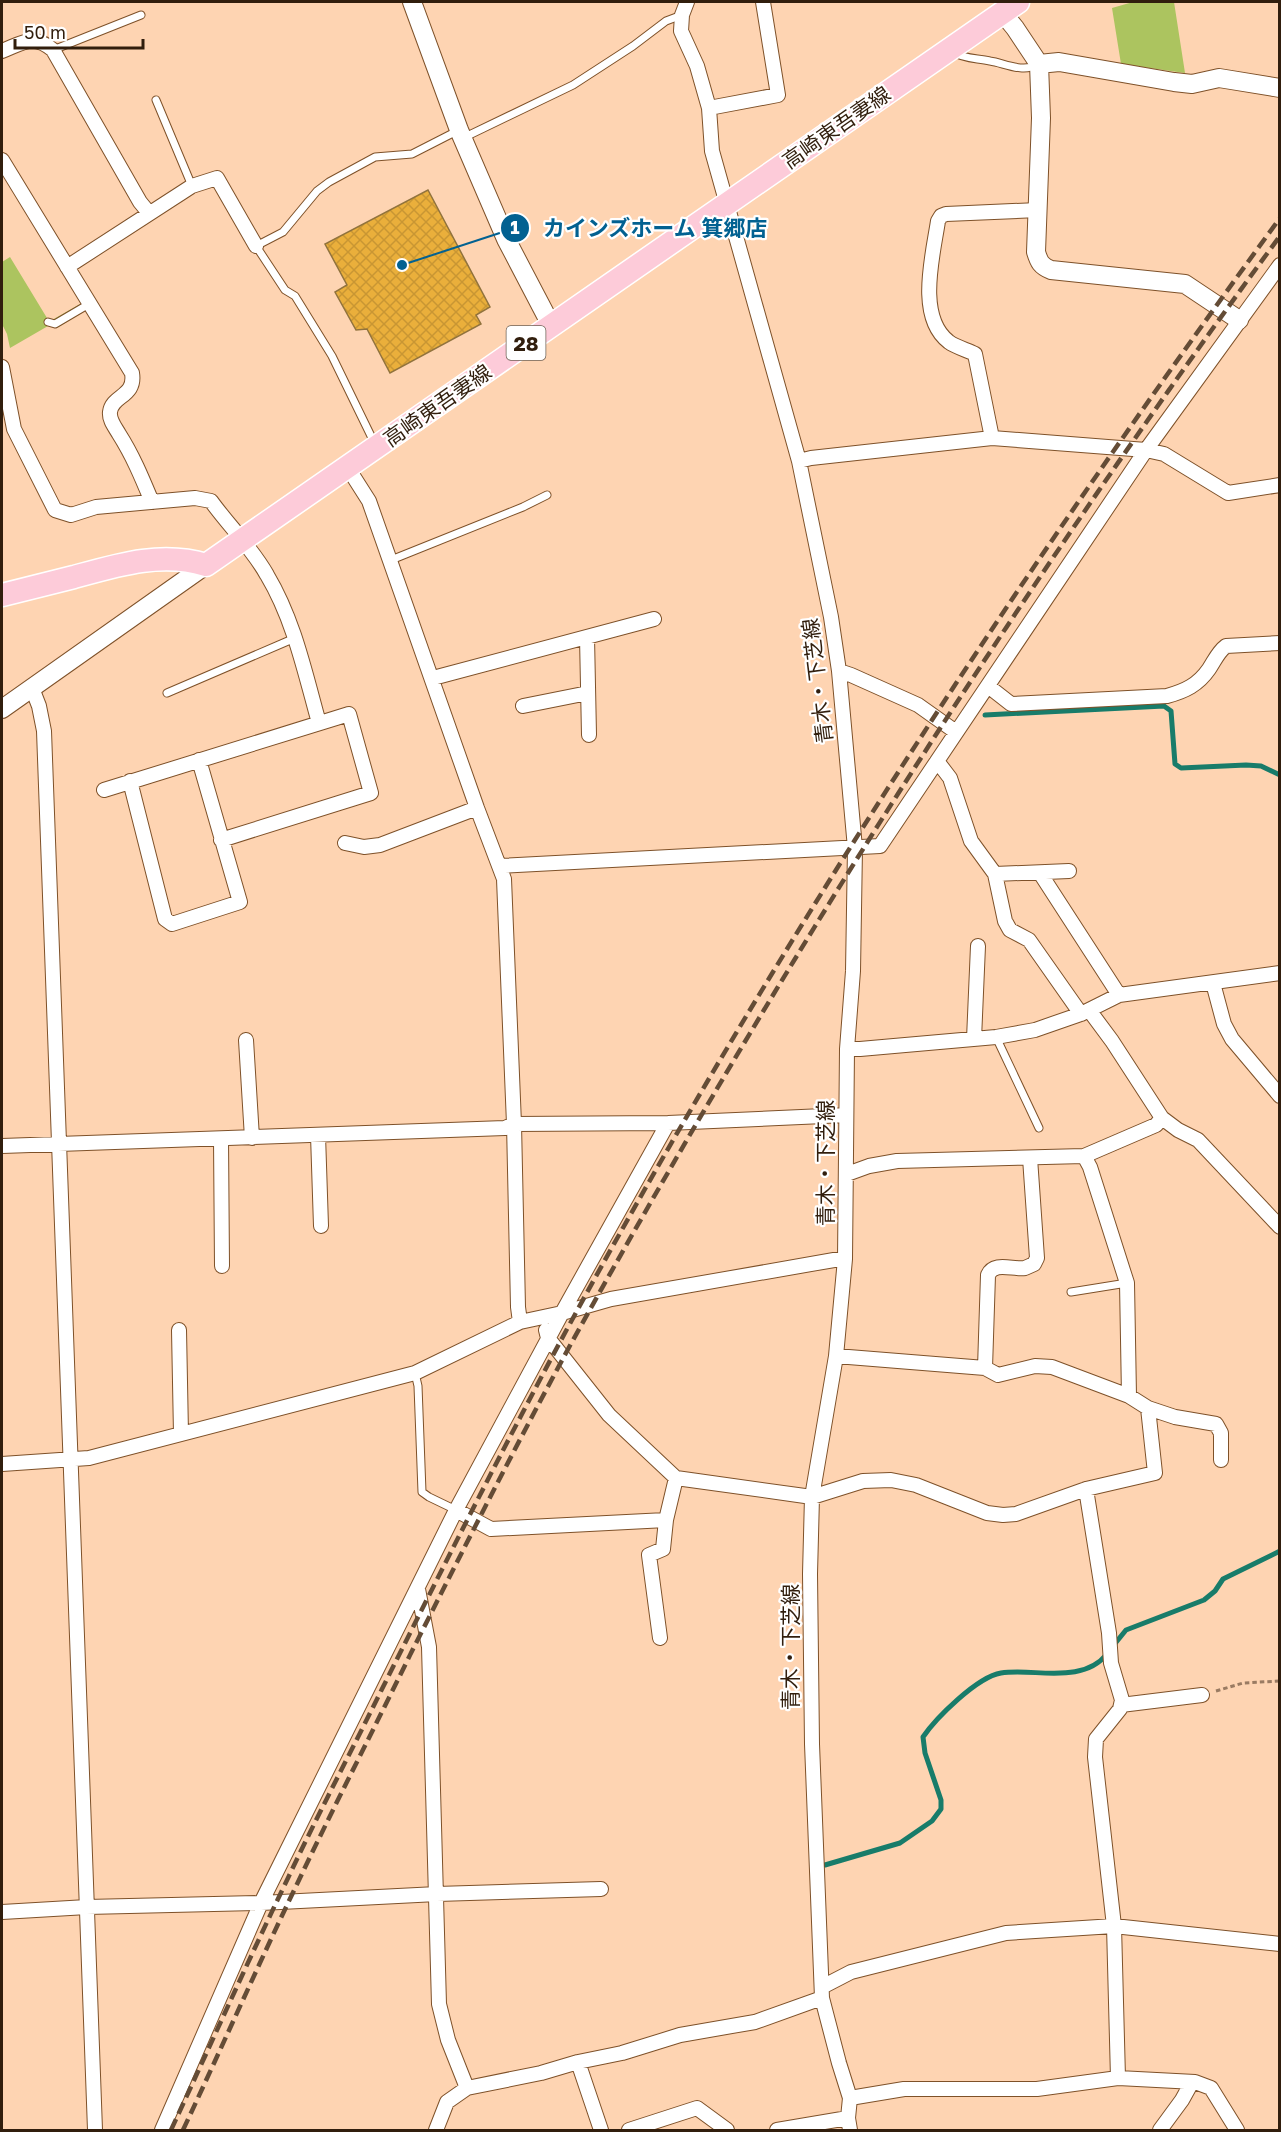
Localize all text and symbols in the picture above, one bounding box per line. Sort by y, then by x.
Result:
scale bar [15,12,142,50]
text: 50 m [24,21,66,43]
street label: 高崎東吾妻線 [777,80,895,174]
callout: カインズホーム 箕郷店 [500,208,780,248]
text: カインズホーム 箕郷店 [543,214,767,241]
text: 1 [510,216,520,238]
road number: 28 [506,326,546,360]
street label: 高崎東吾妻線 [378,358,496,452]
street label: 青木・下芝線 [796,617,838,745]
street label: 青木・下芝線 [812,1100,838,1226]
street label: 青木・下芝線 [777,1584,803,1710]

